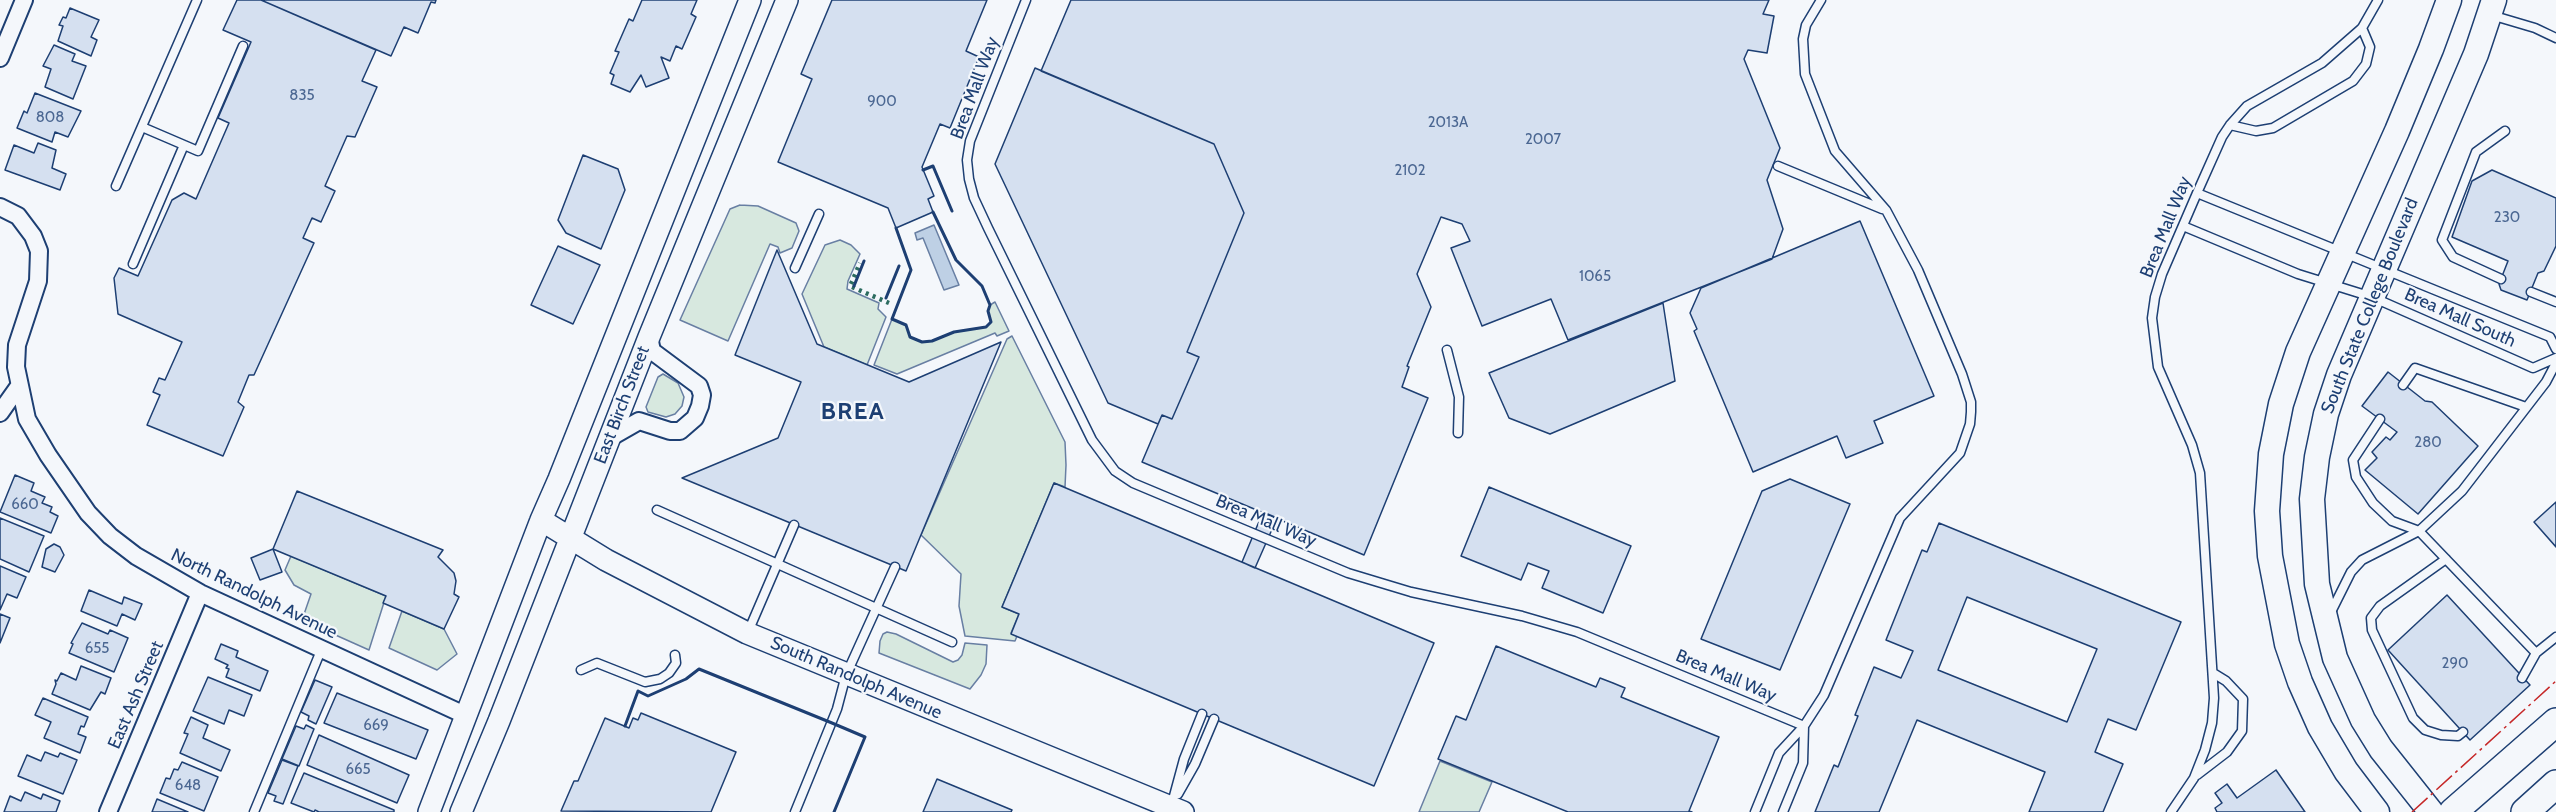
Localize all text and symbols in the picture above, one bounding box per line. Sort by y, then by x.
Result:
street label: Brea Mall Way [946,34,1004,142]
house number: 835 [289,87,315,105]
house number: 900 [867,93,897,111]
house number: 808 [36,109,64,127]
house number: 2013A [1428,114,1468,132]
house number: 2007 [1525,131,1561,149]
house number: 2102 [1394,162,1426,180]
street label: Brea Mall Way [2136,173,2196,281]
street label: South State College Boulevard [2317,195,2423,417]
house number: 230 [2494,209,2520,227]
house number: 1065 [1579,268,1611,286]
street label: Brea Mall South [2401,284,2519,352]
street label: East Birch Street [590,343,654,467]
district label: BREA [821,398,885,426]
house number: 280 [2414,434,2442,452]
street label: Brea Mall Way [1212,490,1320,552]
house number: 660 [11,496,39,514]
street label: North Randolph Avenue [167,544,341,644]
street label: South Randolph Avenue [767,632,945,724]
street label: East Ash Street [104,638,168,752]
house number: 655 [85,640,109,658]
street label: Brea Mall Way [1672,645,1780,707]
house number: 290 [2442,655,2468,673]
house number: 669 [363,717,389,735]
house number: 665 [345,761,371,779]
house number: 648 [175,777,201,795]

